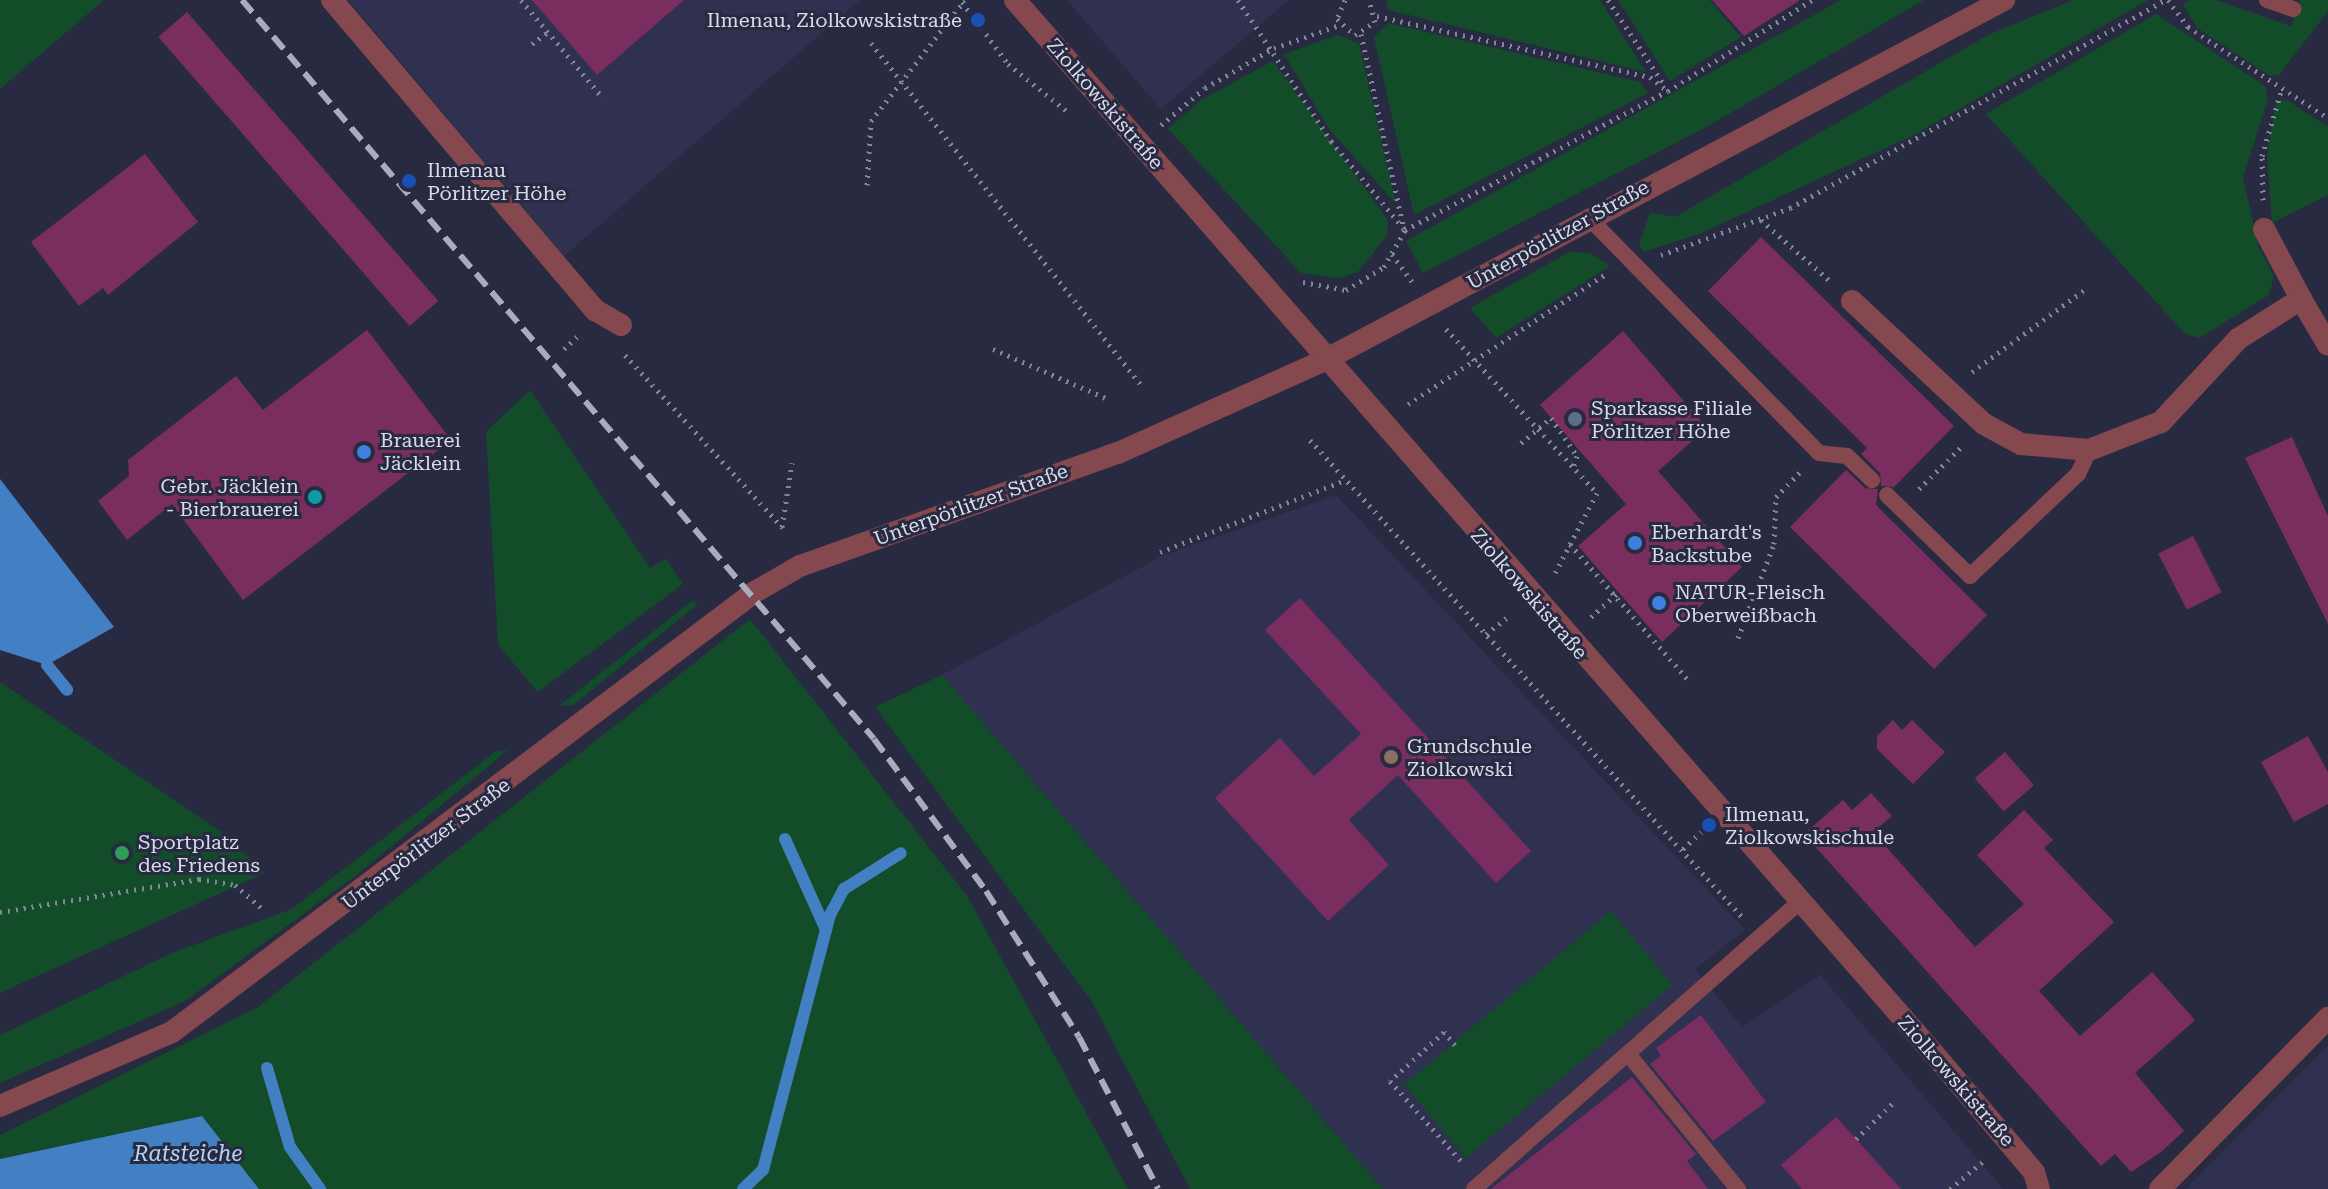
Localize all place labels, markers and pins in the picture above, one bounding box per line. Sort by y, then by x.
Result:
place label: Ilmenau, Ziolkowskistraße [707,8,962,32]
marker: Ilmenau, Ziolkowskistraße [969,11,987,29]
place label: Ilmenau Pörlitzer Höhe [427,158,566,205]
marker: Ilmenau Pörlitzer Höhe [398,170,420,192]
place label: Sparkasse Filiale Pörlitzer Höhe [1591,396,1752,443]
marker: Sparkasse Filiale Pörlitzer Höhe [1566,410,1584,428]
place label: Brauerei Jäcklein [380,428,461,475]
marker: Brauerei Jäcklein [355,443,373,461]
place label: Gebr. Jäcklein - Bierbrauerei [161,474,299,521]
marker: Gebr. Jäcklein - Bierbrauerei [306,488,324,506]
place label: Eberhardt's Backstube [1651,520,1762,567]
marker: Eberhardt's Backstube [1626,534,1644,552]
place label: NATUR-Fleisch Oberweißbach [1675,580,1825,627]
marker: NATUR-Fleisch Oberweißbach [1650,594,1668,612]
place label: Grundschule Ziolkowski [1407,734,1532,781]
marker: Grundschule Ziolkowski [1382,748,1400,766]
place label: Ilmenau, Ziolkowskischule [1725,802,1894,849]
marker: Ilmenau, Ziolkowskischule [1700,816,1718,834]
place label: Sportplatz des Friedens [138,830,260,877]
marker: Sportplatz des Friedens [113,844,131,862]

